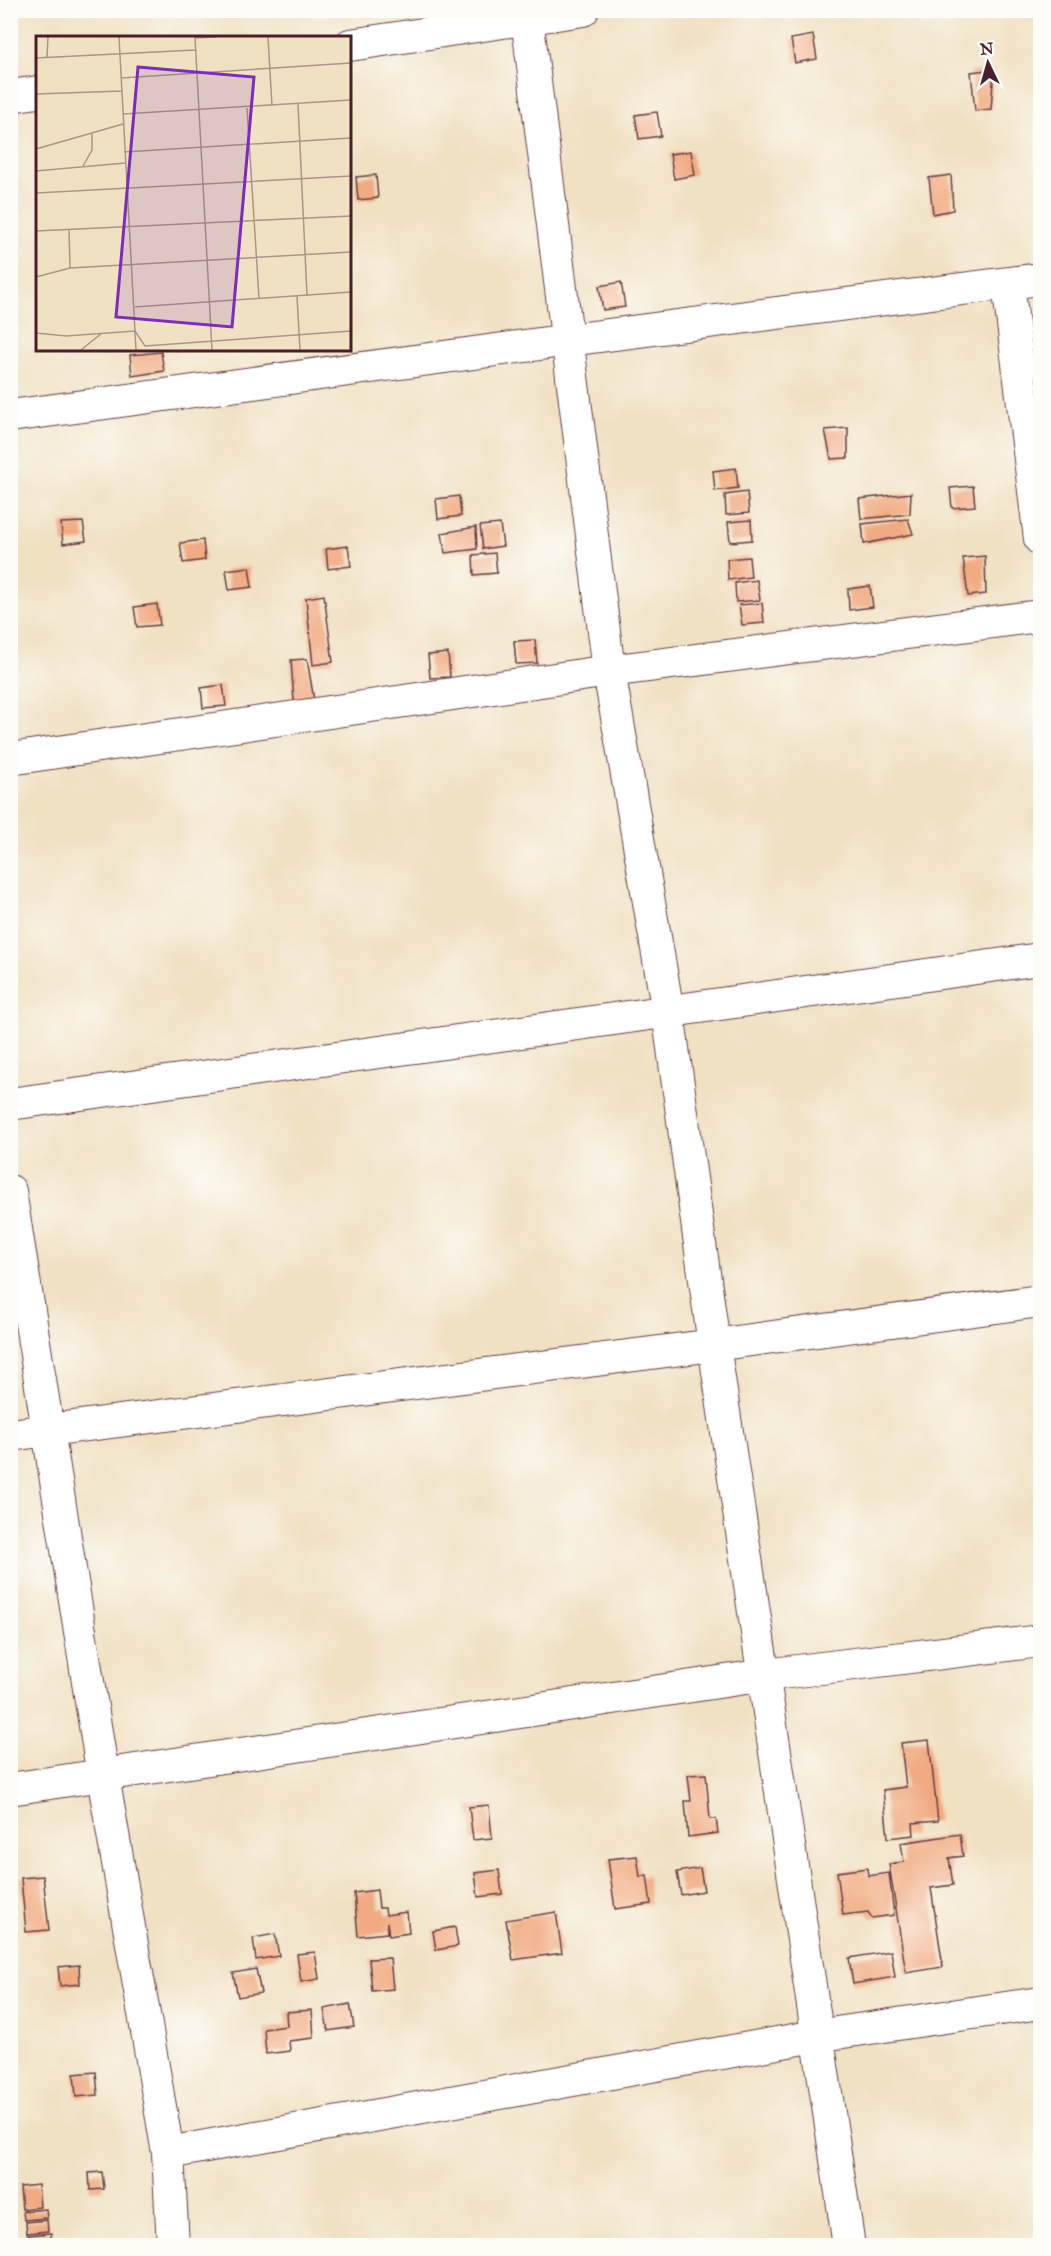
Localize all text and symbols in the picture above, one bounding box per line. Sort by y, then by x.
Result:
north arrow [958,33,1018,93]
inset map [36,36,351,351]
text: N [979,38,995,59]

